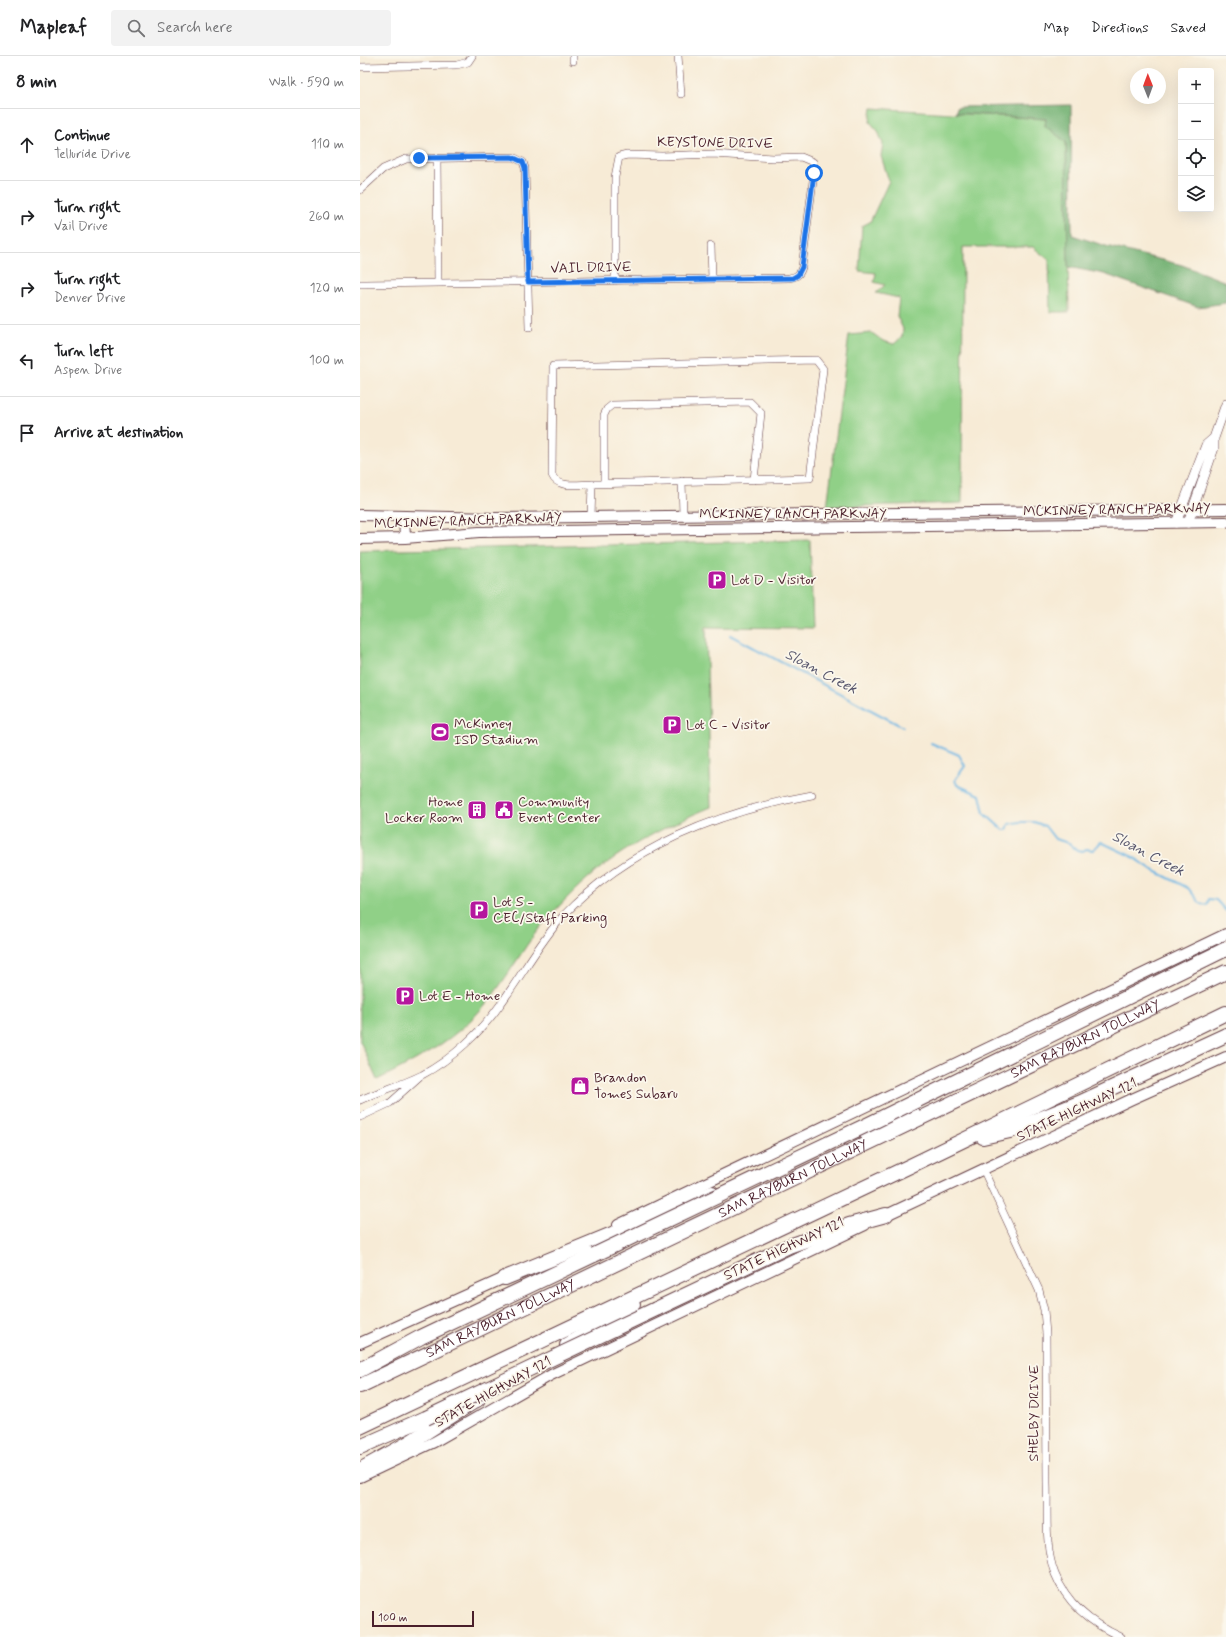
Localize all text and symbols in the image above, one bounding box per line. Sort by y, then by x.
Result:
search box [111,10,391,46]
text: Mapleaf [20,15,87,40]
icon: search [125,17,147,39]
text: Search here [157,18,233,38]
text: Map [1043,19,1069,37]
text: Directions [1091,19,1149,37]
text: Saved [1171,19,1206,37]
north arrow [1130,68,1166,104]
map controls [1178,68,1214,212]
button: + [1178,68,1214,104]
text: 8 min [16,71,57,93]
text: Walk · 590 m [269,74,344,91]
button: − [1178,104,1214,140]
text: Continue [54,126,110,146]
street label: KEYSTONE DRIVE [657,133,773,153]
icon: ahead [16,134,38,156]
text: 110 m [311,136,344,153]
button: locate [1178,140,1214,176]
text: Telluride Drive [54,146,131,163]
route end [410,149,428,167]
route start [805,164,823,182]
button: layers [1178,176,1214,212]
text: Turn right [54,198,121,218]
icon: right [16,206,38,228]
text: 260 m [309,208,344,225]
text: Vail Drive [54,218,108,235]
street label: VAIL DRIVE [550,258,632,278]
text: Turn right [54,270,121,290]
icon: right [16,278,38,300]
text: 120 m [310,280,344,297]
text: Denver Drive [54,290,126,307]
text: Turn left [54,342,114,362]
icon: left [16,350,38,372]
text: 100 m [309,352,344,369]
text: Aspen Drive [54,362,122,379]
icon: arrive [16,422,38,444]
text: Arrive at destination [54,423,183,443]
street label: MCKINNEY RANCH PARKWAY [1023,499,1211,521]
street label: MCKINNEY RANCH PARKWAY [699,505,887,523]
street label: MCKINNEY RANCH PARKWAY [374,509,562,533]
parking icon: Lot D - Visitor [706,569,728,591]
place label: Lot D - Visitor [731,571,817,589]
water label: Sloan Creek [781,645,861,700]
parking icon: Lot C - Visitor [661,714,683,736]
place label: McKinney ISD Stadium [454,715,538,749]
place label: Lot C - Visitor [686,716,771,734]
sports icon: McKinney ISD Stadium [429,721,451,743]
place label: Home Locker Room [385,793,463,827]
place label: Community Event Center [518,793,601,827]
building icon: Home Locker Room [466,799,488,821]
public building icon: Community Event Center [493,799,515,821]
water label: Sloan Creek [1108,827,1188,882]
place label: Lot S - CEC/Staff Parking [493,893,607,928]
parking icon: Lot S - CEC/Staff Parking [468,899,490,921]
parking icon: Lot E - Home [394,985,416,1007]
place label: Lot E - Home [419,987,500,1005]
street label: SAM RAYBURN TOLLWAY [1008,996,1163,1083]
place label: Brandon Tomes Subaru [594,1069,678,1103]
street label: STATE HIGHWAY 121 [1014,1074,1140,1146]
shop icon: Brandon Tomes Subaru [569,1075,591,1097]
street label: SAM RAYBURN TOLLWAY [715,1135,871,1222]
street label: STATE HIGHWAY 121 [721,1213,847,1285]
street label: SAM RAYBURN TOLLWAY [423,1275,579,1362]
street label: STATE HIGHWAY 121 [431,1352,555,1432]
street label: SHELBY DRIVE [1025,1364,1043,1461]
scale bar [372,1609,474,1628]
text: 100 m [378,1611,408,1625]

